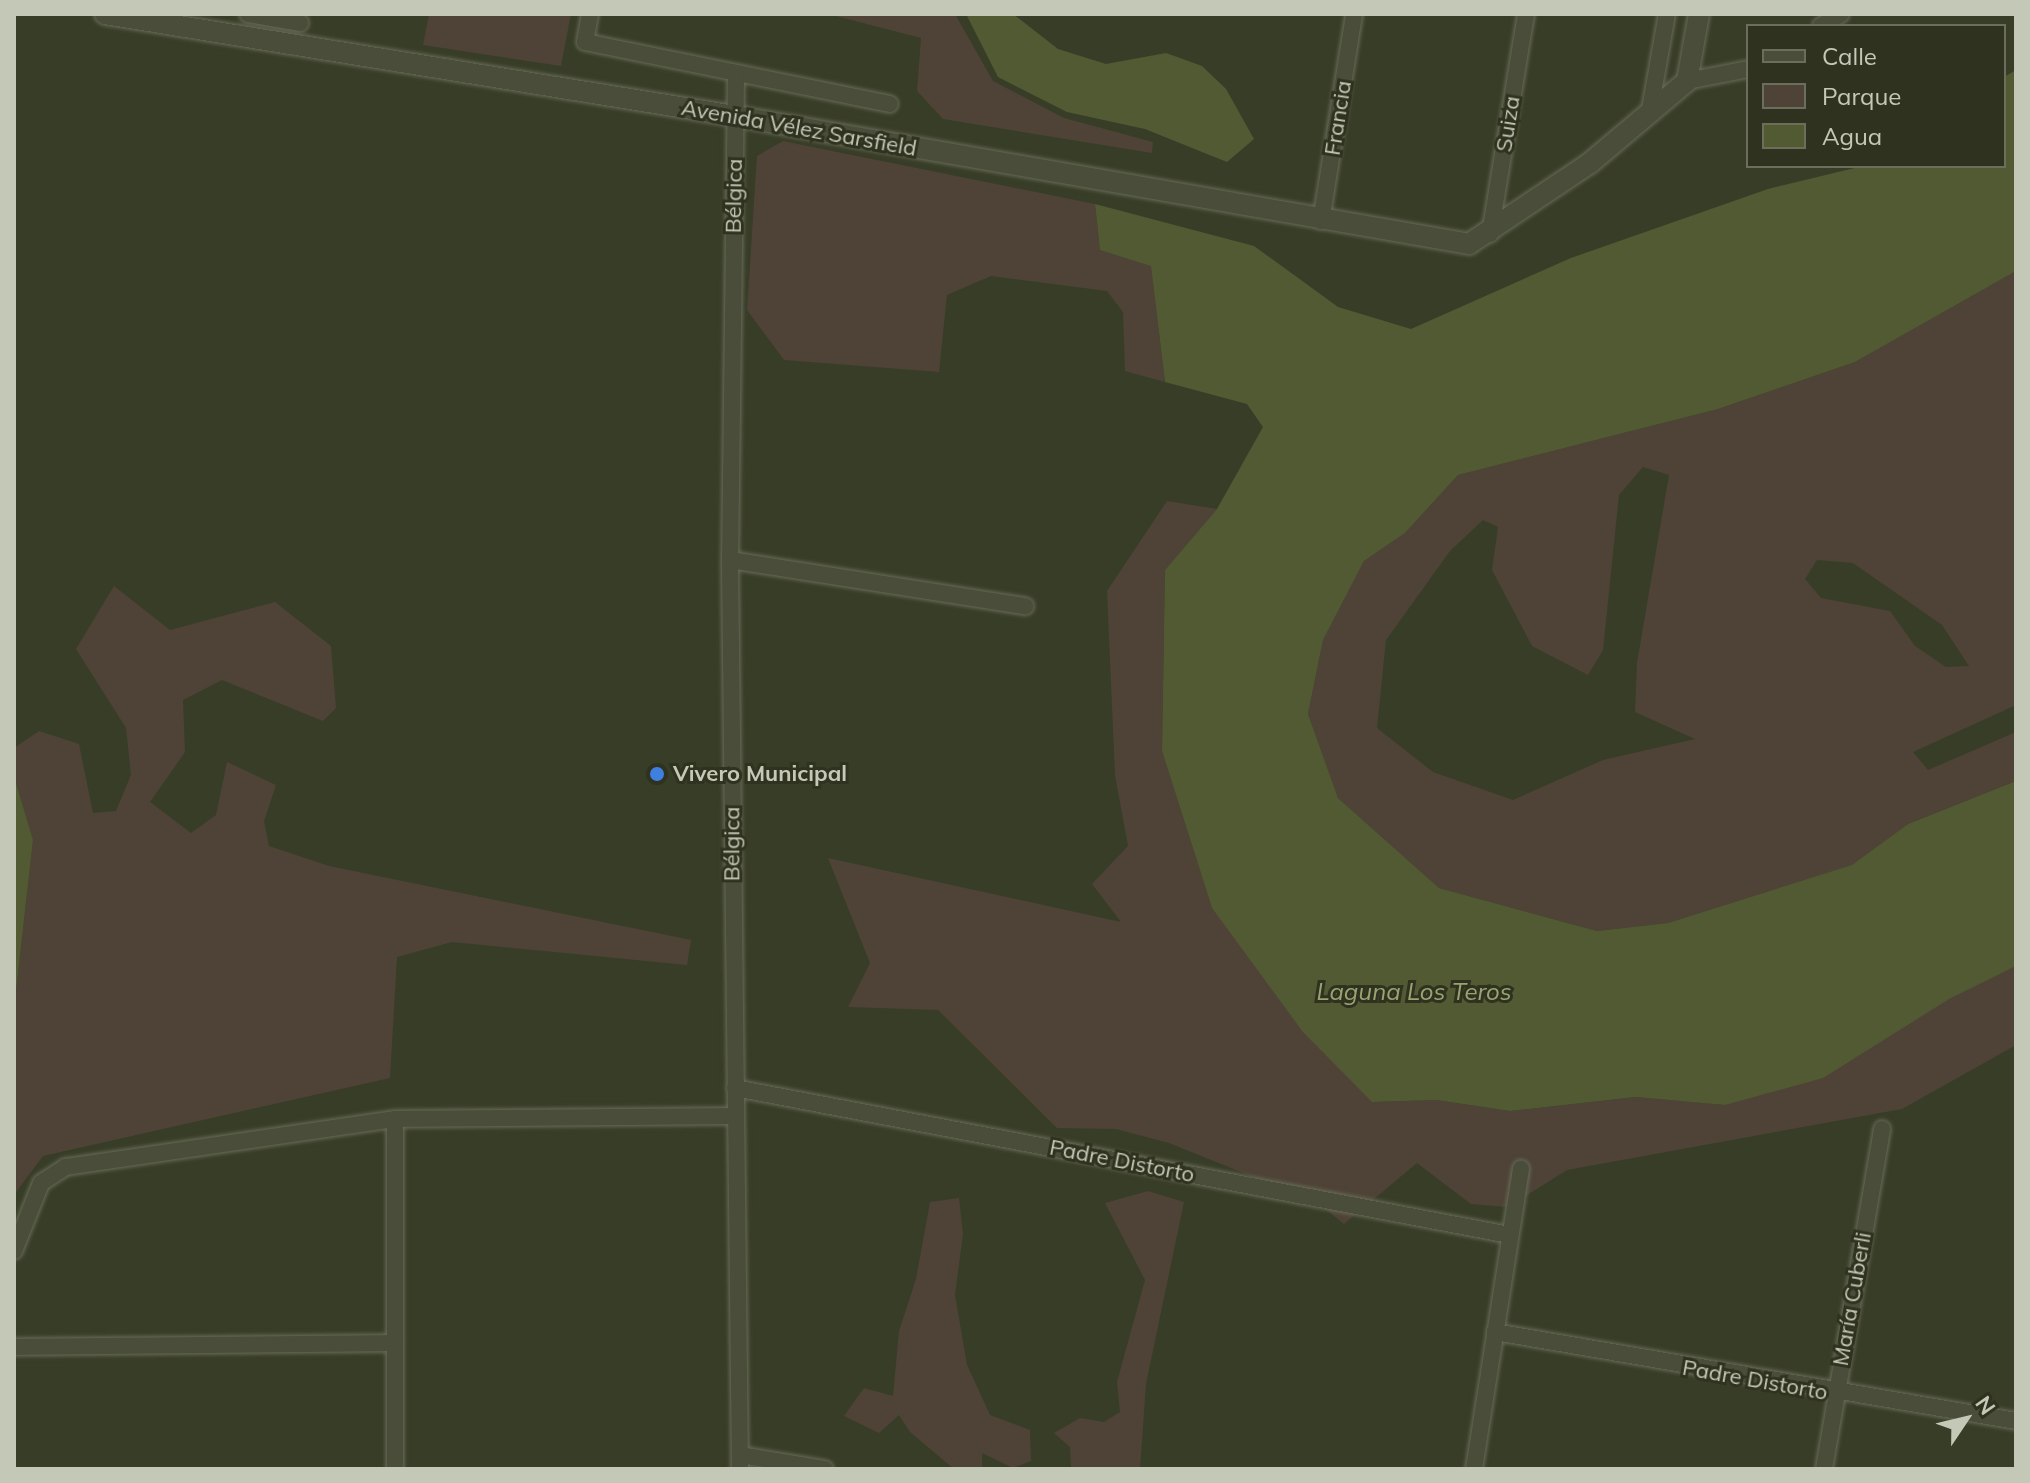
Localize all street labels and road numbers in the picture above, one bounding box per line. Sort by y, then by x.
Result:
street label: Francia [1319,79,1357,157]
street label: Avenida Vélez Sarsfield [679,94,919,162]
street label: Suiza [1491,94,1525,154]
street label: Bélgica [720,158,748,234]
street label: Bélgica [719,807,745,881]
street label: Padre Distorto [1047,1134,1197,1188]
street label: María Cuberli [1827,1230,1877,1368]
street label: Padre Distorto [1680,1354,1830,1406]

